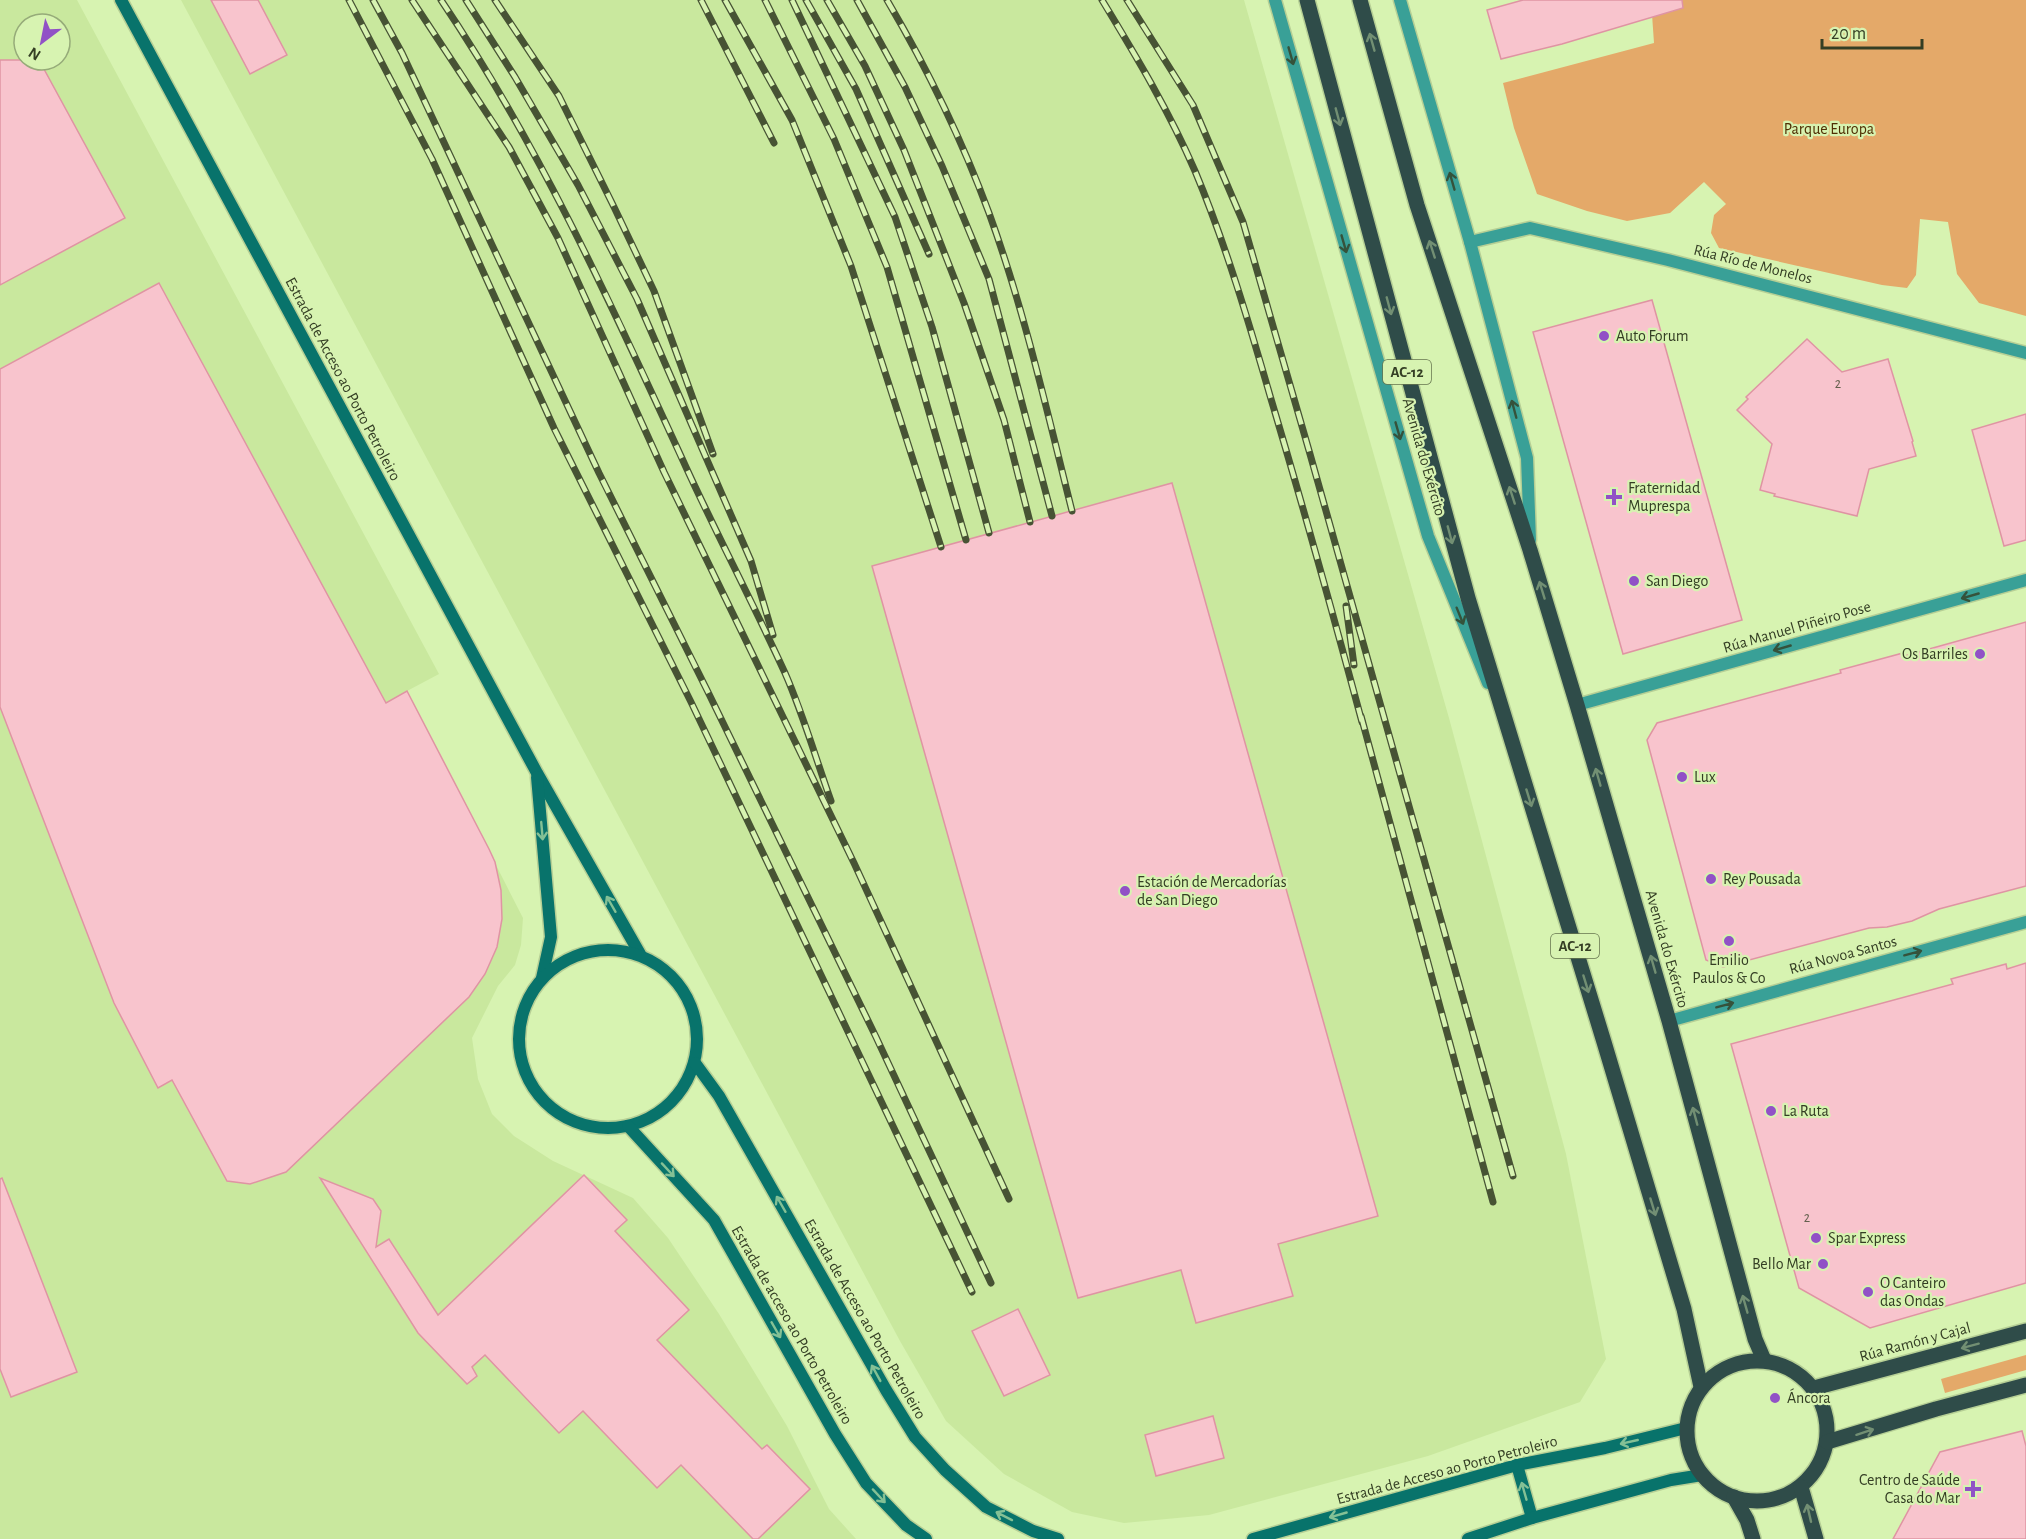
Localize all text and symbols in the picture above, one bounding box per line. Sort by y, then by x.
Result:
north arrow [12,12,72,72]
scale bar [1822,12,1922,50]
text: 20 m [1831,25,1866,43]
one-way arrow [1365,33,1377,52]
text: N [26,44,44,64]
one-way arrow [1286,46,1297,65]
one-way arrow [1333,107,1345,126]
park label: Parque Europa [1784,121,1874,137]
one-way arrow [1446,172,1457,191]
one-way arrow [1339,234,1351,253]
one-way arrow [1426,240,1437,259]
street label: Rúa Río de Monelos [1692,242,1814,286]
street label: Estrada de Acceso ao Porto Petroleiro [282,275,404,484]
one-way arrow [1384,296,1395,315]
place label: Auto Forum [1616,328,1689,344]
marker: Auto Forum [1597,329,1611,343]
road number: AC-12 [1383,360,1431,384]
house number: 2 [1835,377,1841,391]
street label: Avenida do Exército [1400,396,1449,518]
one-way arrow [1508,400,1520,419]
one-way arrow [1393,421,1404,440]
place label: Fraternidad Muprespa [1628,480,1700,514]
one-way arrow [1506,486,1517,505]
marker: Fraternidad Muprespa [1605,488,1623,506]
one-way arrow [1445,525,1457,544]
place label: San Diego [1646,573,1709,589]
marker: San Diego [1627,574,1641,588]
one-way arrow [1536,581,1547,600]
one-way arrow [1961,591,1980,602]
street label: Rúa Manuel Piñeiro Pose [1721,598,1873,656]
one-way arrow [1455,606,1466,624]
one-way arrow [1773,643,1792,654]
place label: Os Barriles [1902,646,1968,662]
marker: Os Barriles [1973,647,1987,661]
one-way arrow [1592,768,1603,787]
place label: Lux [1694,769,1716,785]
marker: Lux [1675,770,1689,784]
one-way arrow [1524,788,1535,807]
one-way arrow [537,821,548,841]
place label: Rey Pousada [1723,871,1801,888]
marker: Rey Pousada [1704,872,1718,886]
place label: Estación de Mercadorías de San Diego [1137,874,1287,908]
marker: Estación de Mercadorías de San Diego [1118,884,1132,898]
street label: Avenida do Exército [1643,888,1692,1010]
one-way arrow [605,896,617,913]
street label: Rúa Novoa Santos [1787,933,1899,977]
road number: AC-12 [1551,934,1599,958]
marker: Emilio Paulos & Co [1722,934,1736,948]
one-way arrow [1904,947,1923,959]
place label: Emilio Paulos & Co [1692,952,1766,986]
one-way arrow [1647,955,1658,974]
one-way arrow [1581,974,1592,993]
one-way arrow [1715,999,1734,1010]
place label: La Ruta [1783,1103,1829,1119]
marker: La Ruta [1764,1104,1778,1118]
one-way arrow [1688,1107,1700,1126]
one-way arrow [661,1162,675,1177]
one-way arrow [774,1195,786,1212]
one-way arrow [1648,1197,1659,1216]
house number: 2 [1804,1211,1810,1225]
street label: Estrada de Acceso ao Porto Petroleiro [801,1216,929,1422]
street label: Estrada de acceso ao Porto Petroleiro [728,1223,856,1427]
place label: Spar Express [1828,1230,1906,1246]
marker: Spar Express [1809,1231,1823,1245]
place label: Bello Mar [1752,1256,1812,1272]
marker: Bello Mar [1816,1257,1830,1271]
place label: O Canteiro das Ondas [1880,1275,1946,1309]
marker: O Canteiro das Ondas [1861,1285,1875,1299]
one-way arrow [1739,1295,1750,1314]
street label: Rúa Ramón y Cajal [1858,1319,1973,1366]
one-way arrow [770,1321,782,1338]
one-way arrow [1960,1341,1979,1352]
one-way arrow [870,1365,881,1383]
place label: Áncora [1787,1388,1831,1406]
marker: Áncora [1768,1391,1782,1405]
one-way arrow [1855,1425,1874,1436]
street label: Estrada de Acceso ao Porto Petroleiro [1335,1433,1559,1507]
one-way arrow [1620,1436,1639,1448]
place label: Centro de Saúde Casa do Mar [1859,1472,1961,1506]
marker: Centro de Saúde Casa do Mar [1964,1480,1982,1498]
one-way arrow [1518,1482,1530,1501]
one-way arrow [871,1488,886,1503]
one-way arrow [1802,1503,1814,1522]
one-way arrow [996,1510,1014,1522]
one-way arrow [1329,1510,1348,1521]

